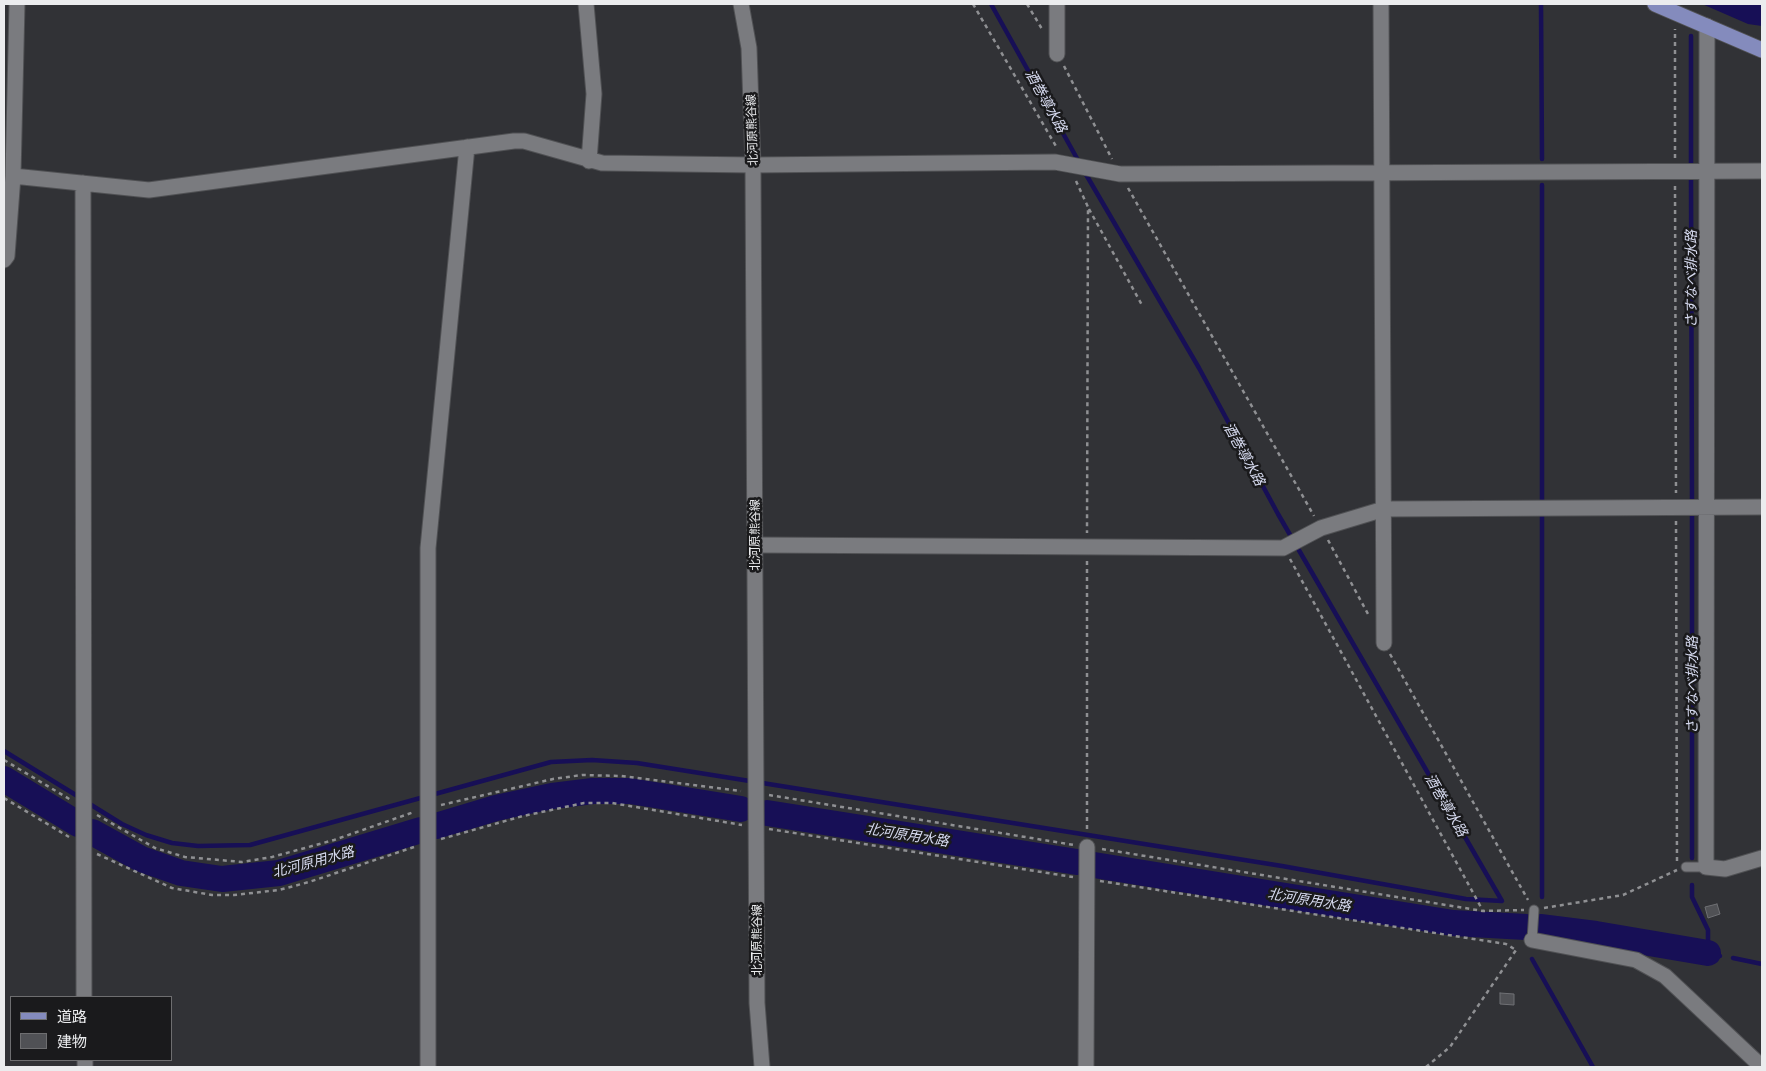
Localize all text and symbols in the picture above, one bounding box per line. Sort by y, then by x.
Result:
water label: 酒巻導水路 [1022,66,1070,136]
street label: 北河原熊谷線 [744,94,760,166]
water label: さすなべ排水路 [1683,230,1699,328]
water label: 酒巻導水路 [1220,419,1268,489]
street label: 北河原熊谷線 [748,499,762,571]
water label: さすなべ排水路 [1684,636,1700,734]
water label: 酒巻導水路 [1421,770,1471,840]
water label: 北河原用水路 [864,820,950,850]
water label: 北河原用水路 [270,843,356,881]
water label: 北河原用水路 [1266,885,1352,915]
street label: 北河原熊谷線 [750,904,764,976]
legend [10,996,172,1061]
text: 道路 [57,1007,87,1025]
text: 建物 [57,1032,87,1050]

